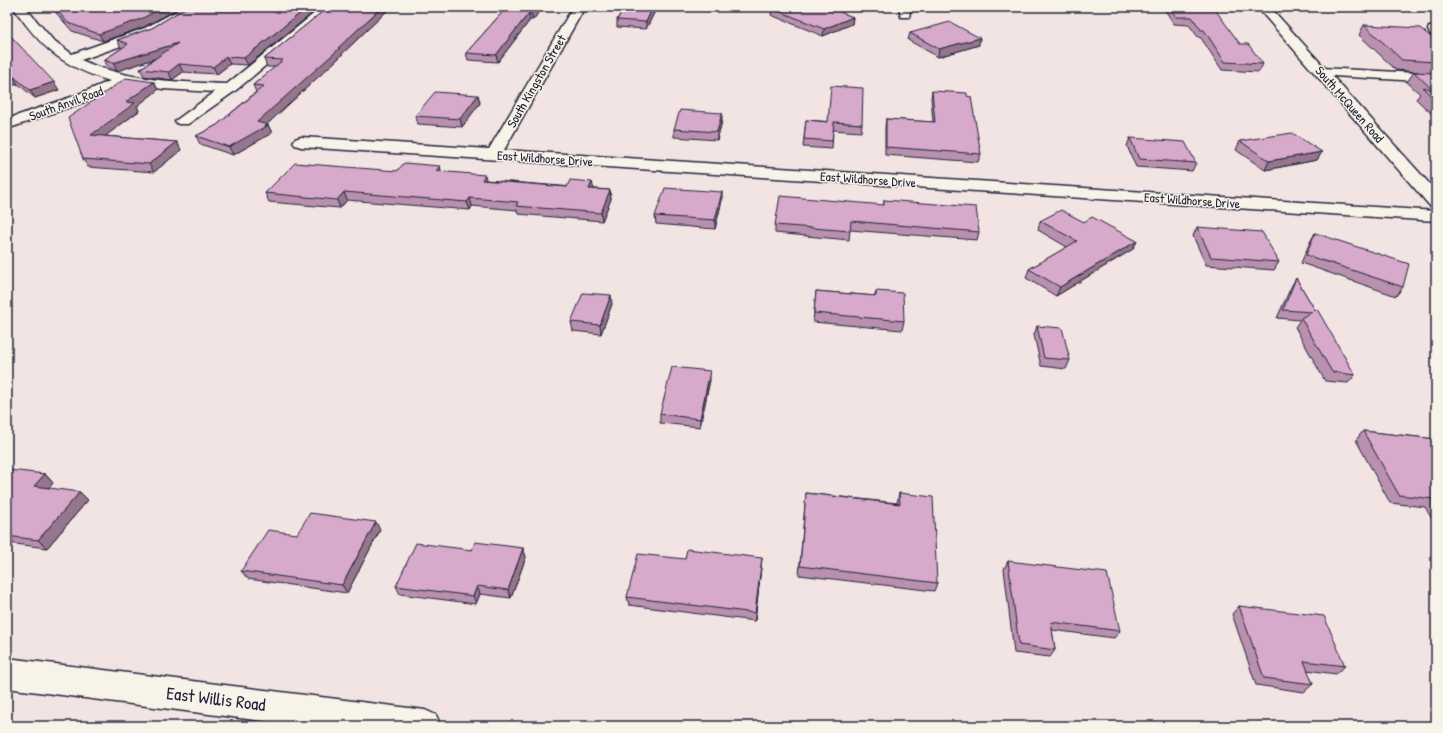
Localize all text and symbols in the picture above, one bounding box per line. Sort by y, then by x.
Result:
street label: South Kingston Street [502,31,570,131]
street label: South McQueen Road [1312,62,1388,146]
street label: South Anvil Road [27,81,105,125]
street label: East Wildhorse Drive [496,146,594,170]
street label: East Wildhorse Drive [819,167,917,191]
street label: East Wildhorse Drive [1143,188,1241,212]
street label: East Willis Road [165,680,267,717]

